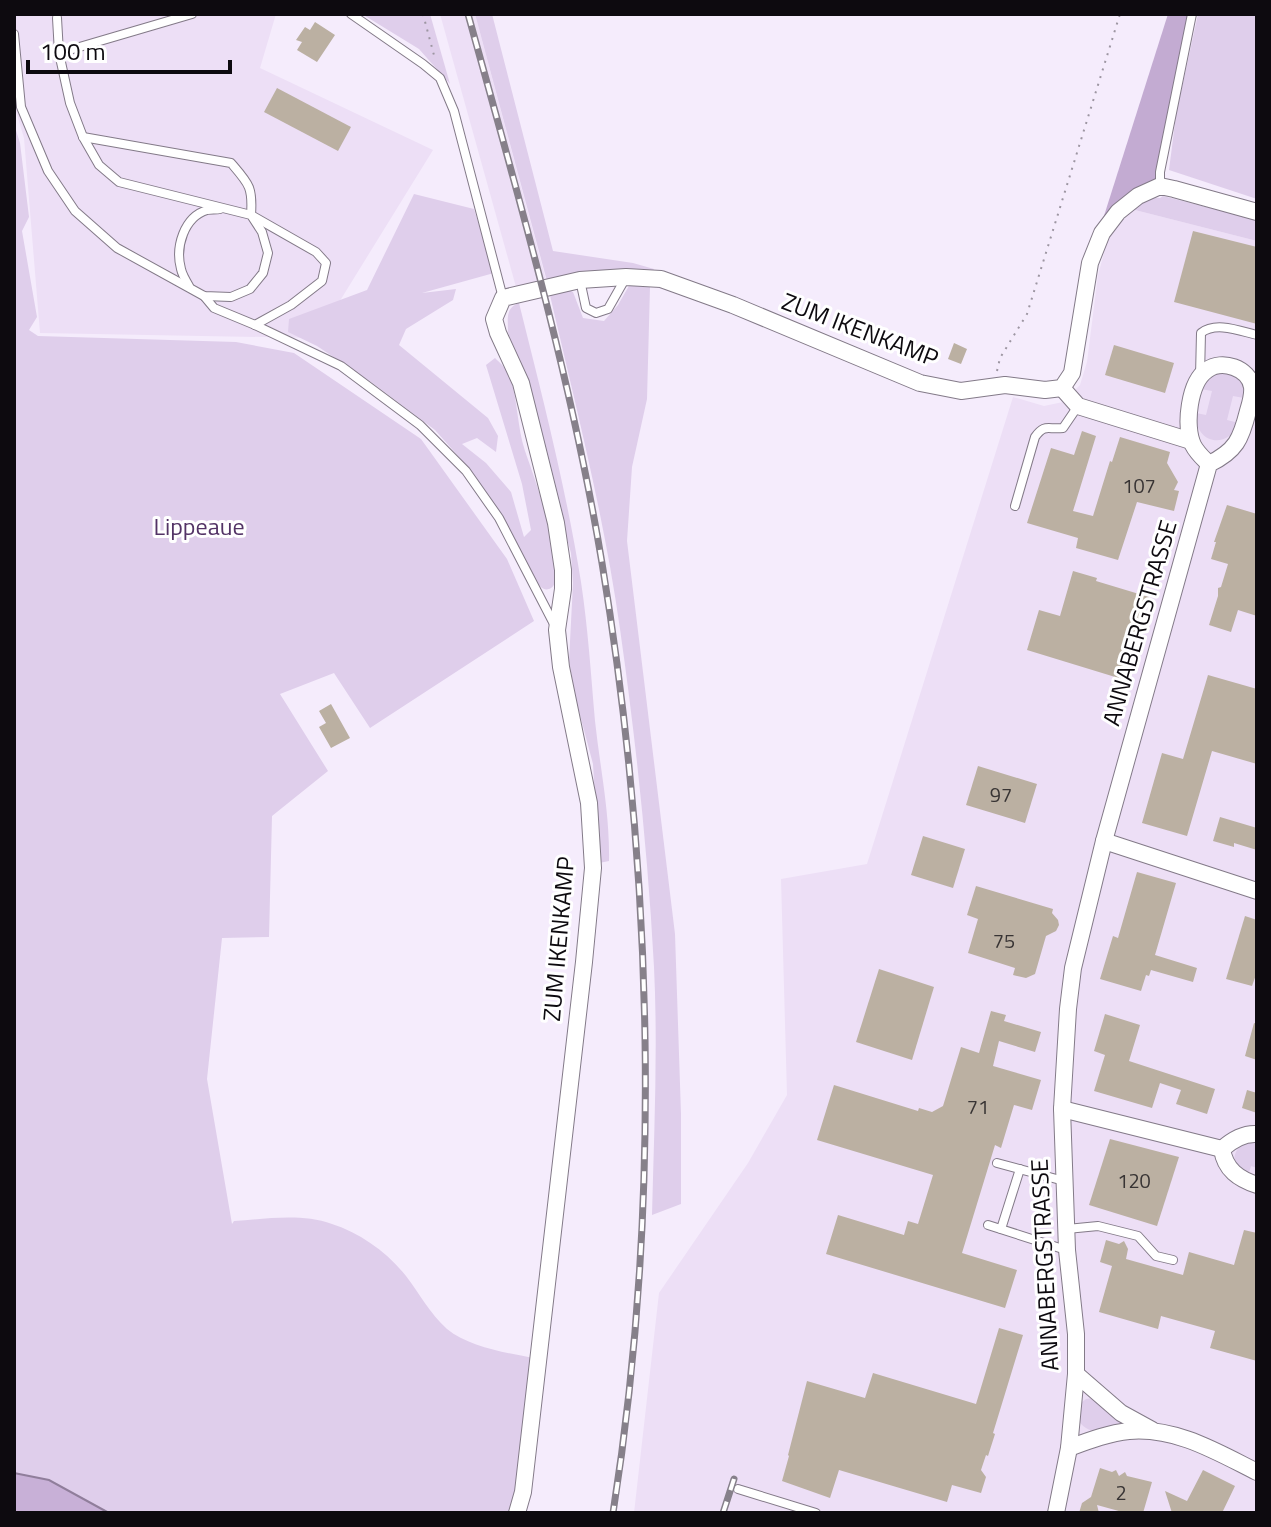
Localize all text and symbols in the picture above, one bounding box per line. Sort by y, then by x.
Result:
scale bar [28,24,230,74]
text: 100 m [40,33,106,69]
street label: ZUM IKENKAMP [777,283,944,375]
house number: 107 [1122,470,1156,501]
park label: Lippeaue [153,508,245,544]
street label: ANNABERGSTRASSE [1092,516,1186,730]
house number: 97 [990,779,1012,810]
street label: ZUM IKENKAMP [533,855,583,1023]
house number: 75 [993,925,1015,956]
house number: 71 [967,1091,989,1122]
street label: ANNABERGSTRASSE [1020,1158,1068,1372]
house number: 120 [1117,1165,1151,1196]
house number: 2 [1115,1477,1127,1508]

